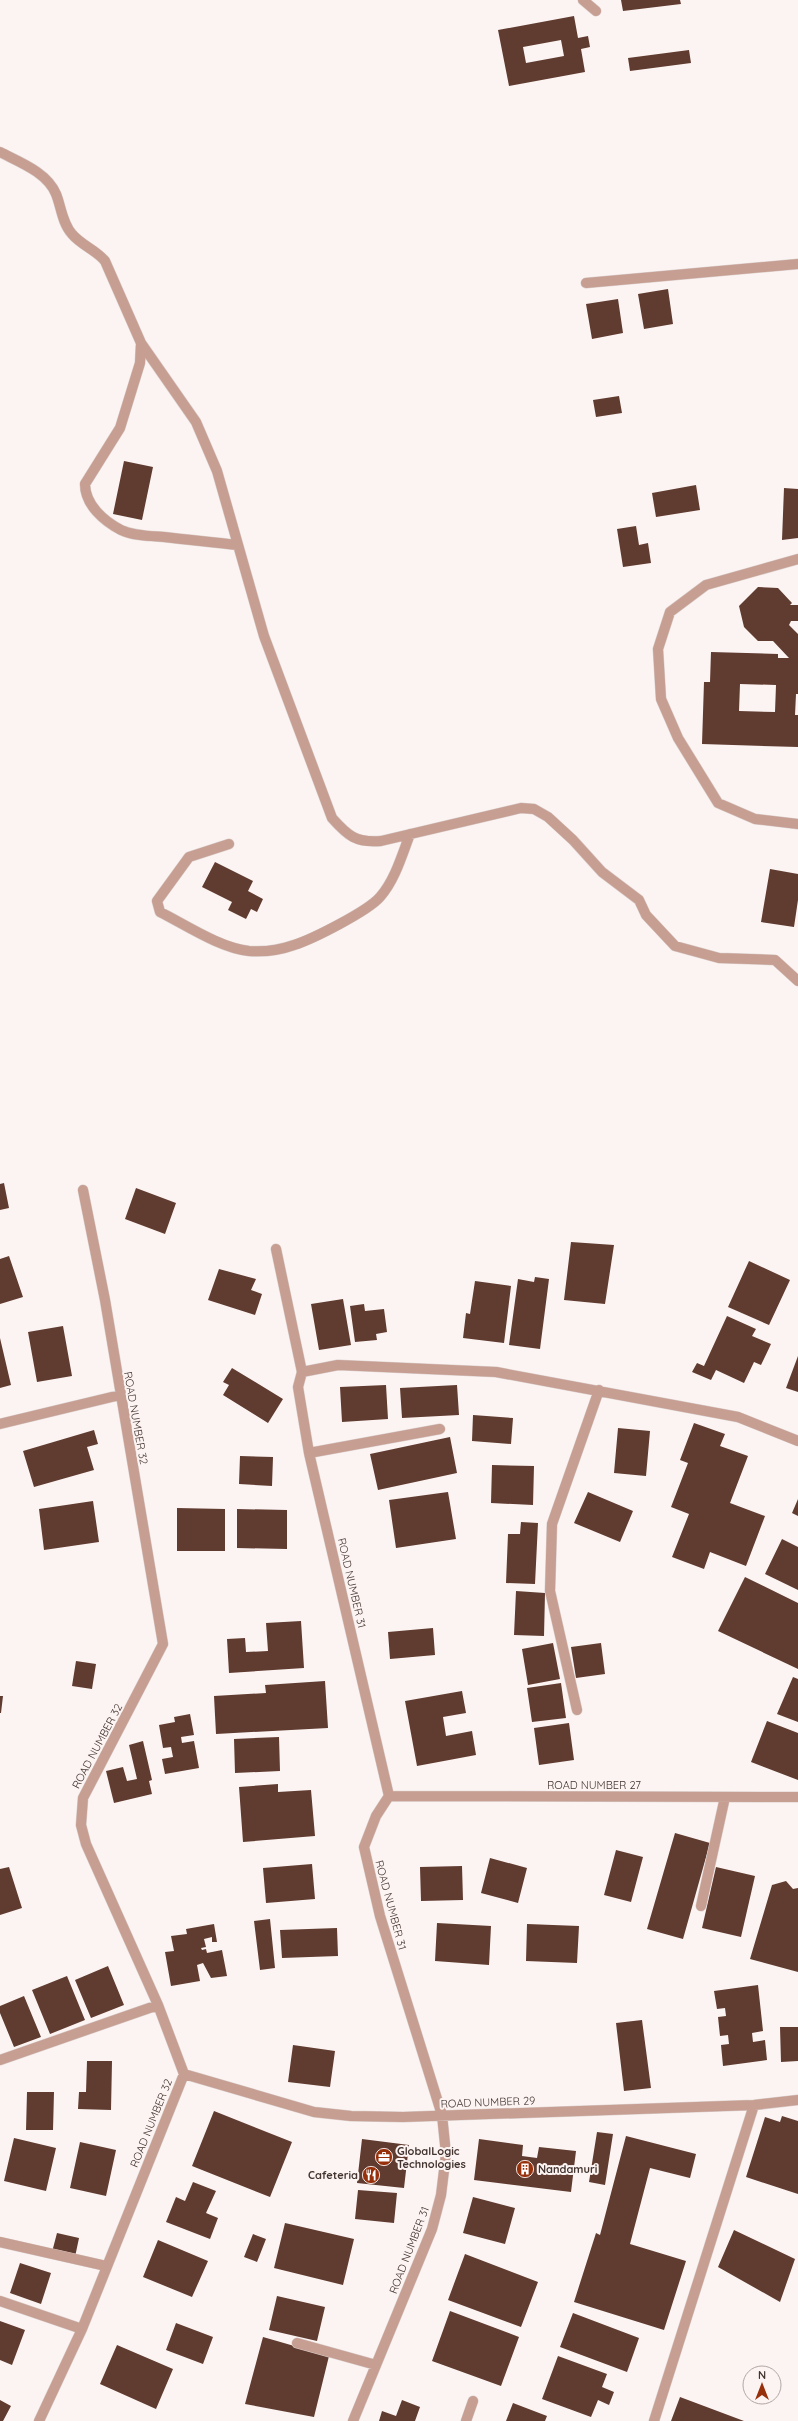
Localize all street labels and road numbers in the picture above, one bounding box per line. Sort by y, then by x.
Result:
street label: ROAD NUMBER 32 [121,1370,151,1466]
street label: ROAD NUMBER 31 [335,1536,369,1630]
street label: ROAD NUMBER 32 [69,1701,125,1791]
street label: ROAD NUMBER 27 [547,1778,641,1792]
street label: ROAD NUMBER 31 [372,1859,410,1951]
street label: ROAD NUMBER 32 [127,2077,175,2169]
street label: ROAD NUMBER 29 [440,2093,536,2111]
street label: ROAD NUMBER 31 [386,2204,432,2296]

